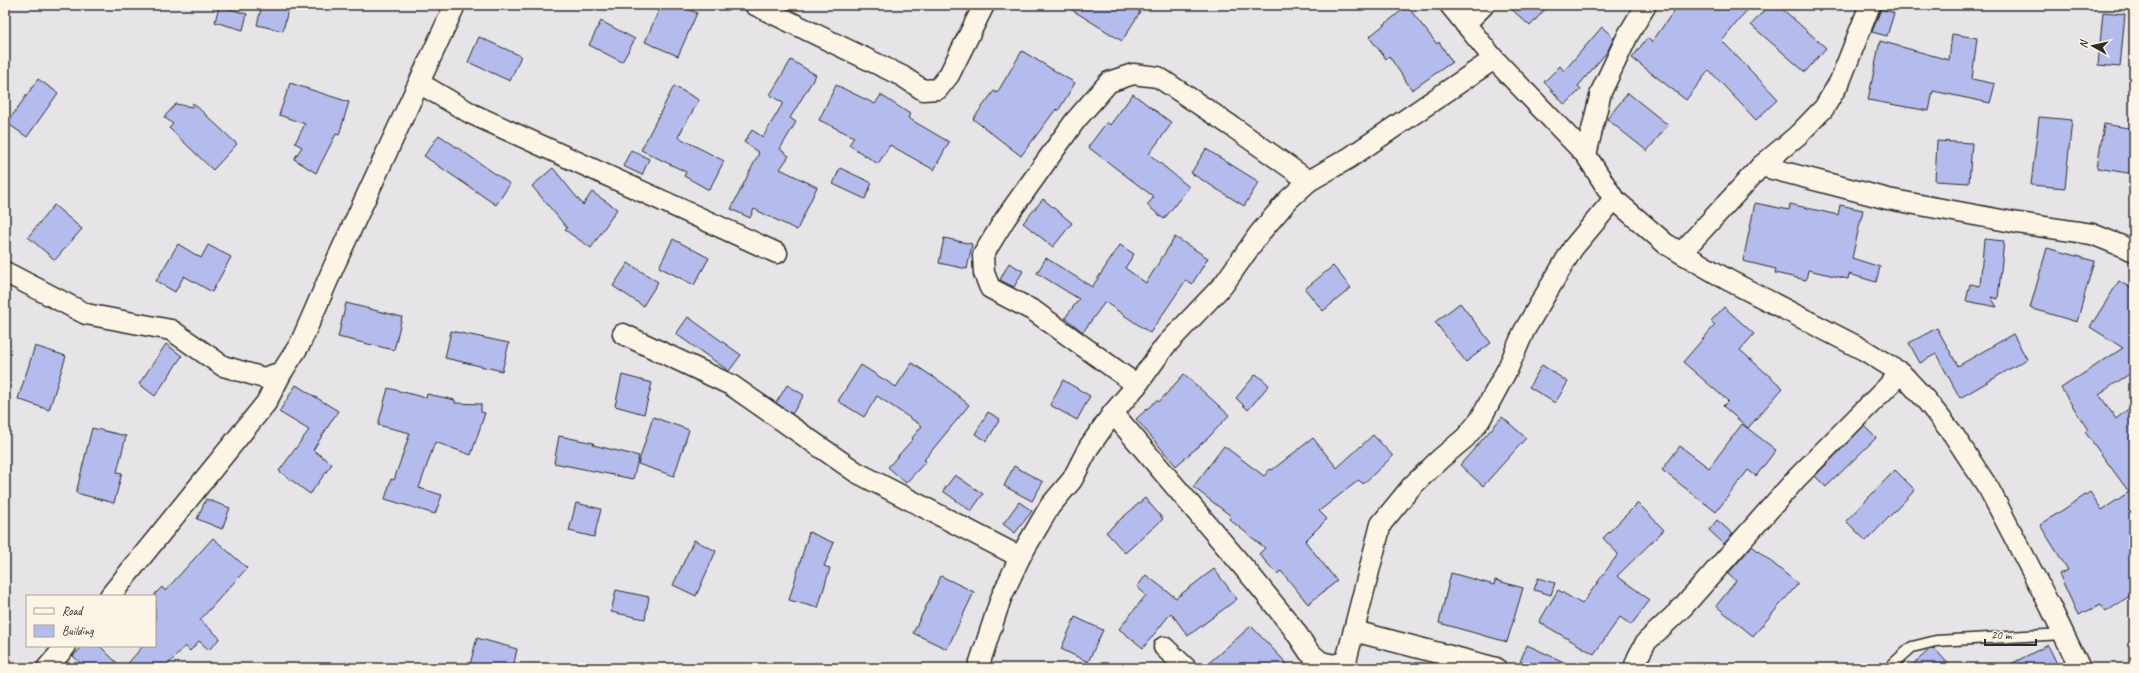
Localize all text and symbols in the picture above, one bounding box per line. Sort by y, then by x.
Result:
north arrow [2073,26,2113,66]
text: N [2076,38,2091,49]
legend [26,595,156,647]
text: Road [62,603,84,619]
scale bar [1985,621,2036,647]
text: Building [62,623,94,639]
text: 20 m [1991,627,2013,643]

